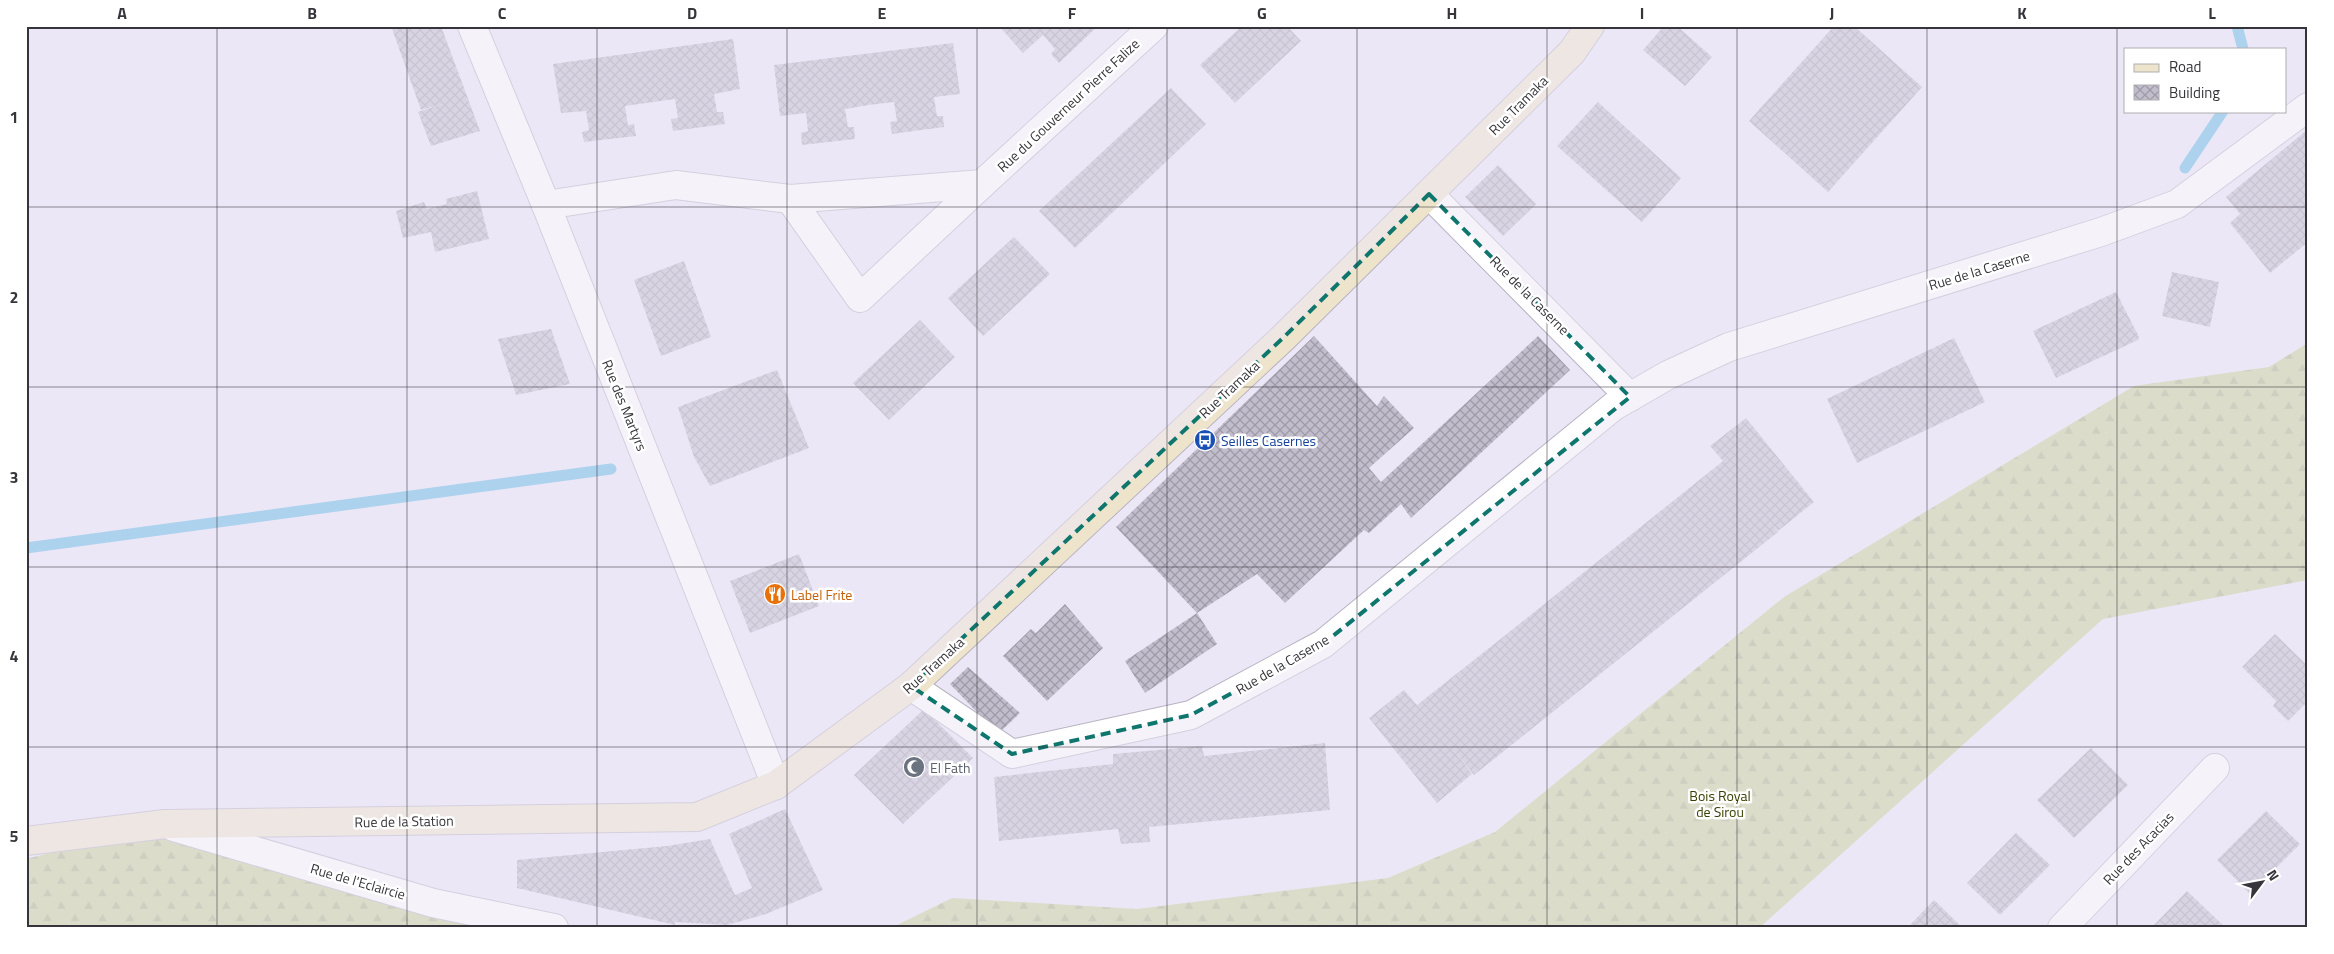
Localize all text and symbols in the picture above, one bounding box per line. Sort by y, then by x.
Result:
text: A [117,1,127,25]
text: B [307,1,317,25]
text: C [498,1,507,25]
text: D [687,1,697,25]
text: E [878,1,887,25]
text: F [1068,1,1077,25]
text: G [1257,1,1267,25]
text: H [1447,1,1457,25]
text: I [1640,1,1644,25]
text: J [1830,1,1834,25]
text: K [2017,1,2027,25]
text: L [2208,1,2216,25]
street label: Rue du Gouverneur Pierre Falize [992,33,1144,177]
legend [2124,48,2286,112]
text: Road [2169,55,2201,78]
street label: Rue Tramaka [1483,70,1553,140]
text: Building [2169,81,2220,104]
text: 1 [10,105,18,129]
street label: Rue de la Caserne [1926,245,2032,295]
street label: Rue de la Caserne [1486,251,1574,339]
text: 2 [10,285,18,309]
street label: Rue Tramaka [1194,355,1264,423]
street label: Rue des Martyrs [597,356,653,454]
bus stop icon: Seilles Casernes [1193,428,1217,452]
place label: Seilles Casernes [1221,430,1316,451]
text: 3 [10,465,18,489]
restaurant icon: Label Frite [763,582,787,606]
place label: Label Frite [791,584,852,605]
street label: Rue de la Caserne [1231,629,1333,699]
street label: Rue Tramaka [898,632,968,698]
text: 4 [10,644,19,668]
mosque icon: El Fath [902,755,926,779]
place label: El Fath [930,757,970,778]
park label: Bois Royal de Sirou [1689,785,1751,822]
street label: Rue des Acacias [2098,807,2178,889]
street label: Rue de la Station [354,810,454,832]
text: 5 [10,824,19,848]
north arrow [2236,856,2286,906]
street label: Rue de l'Eclaircie [308,857,408,905]
text: N [2262,865,2285,885]

